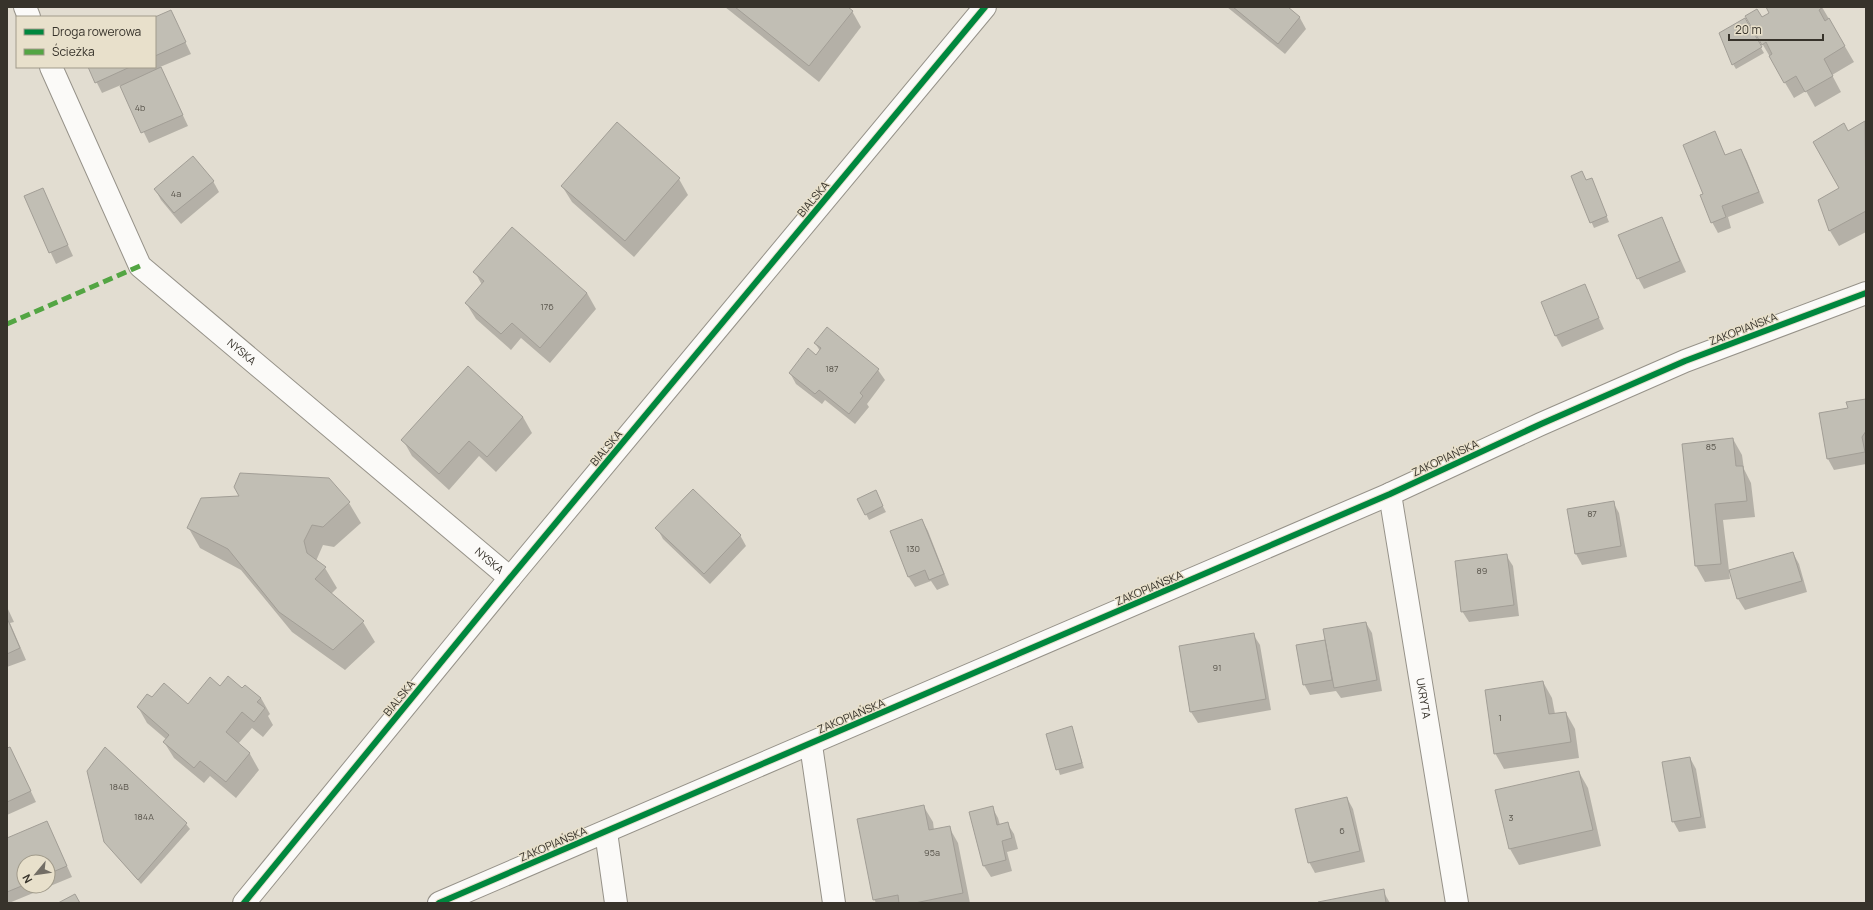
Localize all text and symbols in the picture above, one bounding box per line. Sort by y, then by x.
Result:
legend [16,16,156,68]
scale bar [1729,16,1823,42]
text: 20 m [1735,21,1762,38]
text: Droga rowerowa [52,23,141,40]
text: Ścieżka [52,43,95,60]
house number: 4b [135,101,145,114]
street label: BIALSKA [793,178,832,220]
house number: 4a [171,187,181,200]
house number: 176 [540,300,554,313]
street label: ZAKOPIAŃSKA [1707,309,1779,348]
street label: NYSKA [224,335,260,368]
house number: 187 [825,362,839,375]
street label: BIALSKA [586,427,625,469]
street label: ZAKOPIAŃSKA [1409,436,1481,480]
house number: 85 [1706,440,1716,453]
house number: 87 [1587,507,1597,520]
house number: 130 [906,542,920,555]
street label: NYSKA [472,544,507,577]
house number: 89 [1477,564,1487,577]
street label: ZAKOPIAŃSKA [1113,567,1185,608]
house number: 91 [1212,661,1222,674]
street label: BIALSKA [380,677,418,719]
street label: UKRYTA [1413,677,1435,720]
street label: ZAKOPIAŃSKA [815,695,887,736]
house number: 1 [1498,711,1502,724]
house number: 184B [109,780,129,793]
house number: 184A [134,810,154,823]
house number: 3 [1509,811,1514,824]
street label: ZAKOPIAŃSKA [517,823,589,864]
house number: 6 [1339,824,1345,837]
house number: 95a [924,846,940,859]
north arrow [16,854,56,894]
text: N [18,872,35,886]

